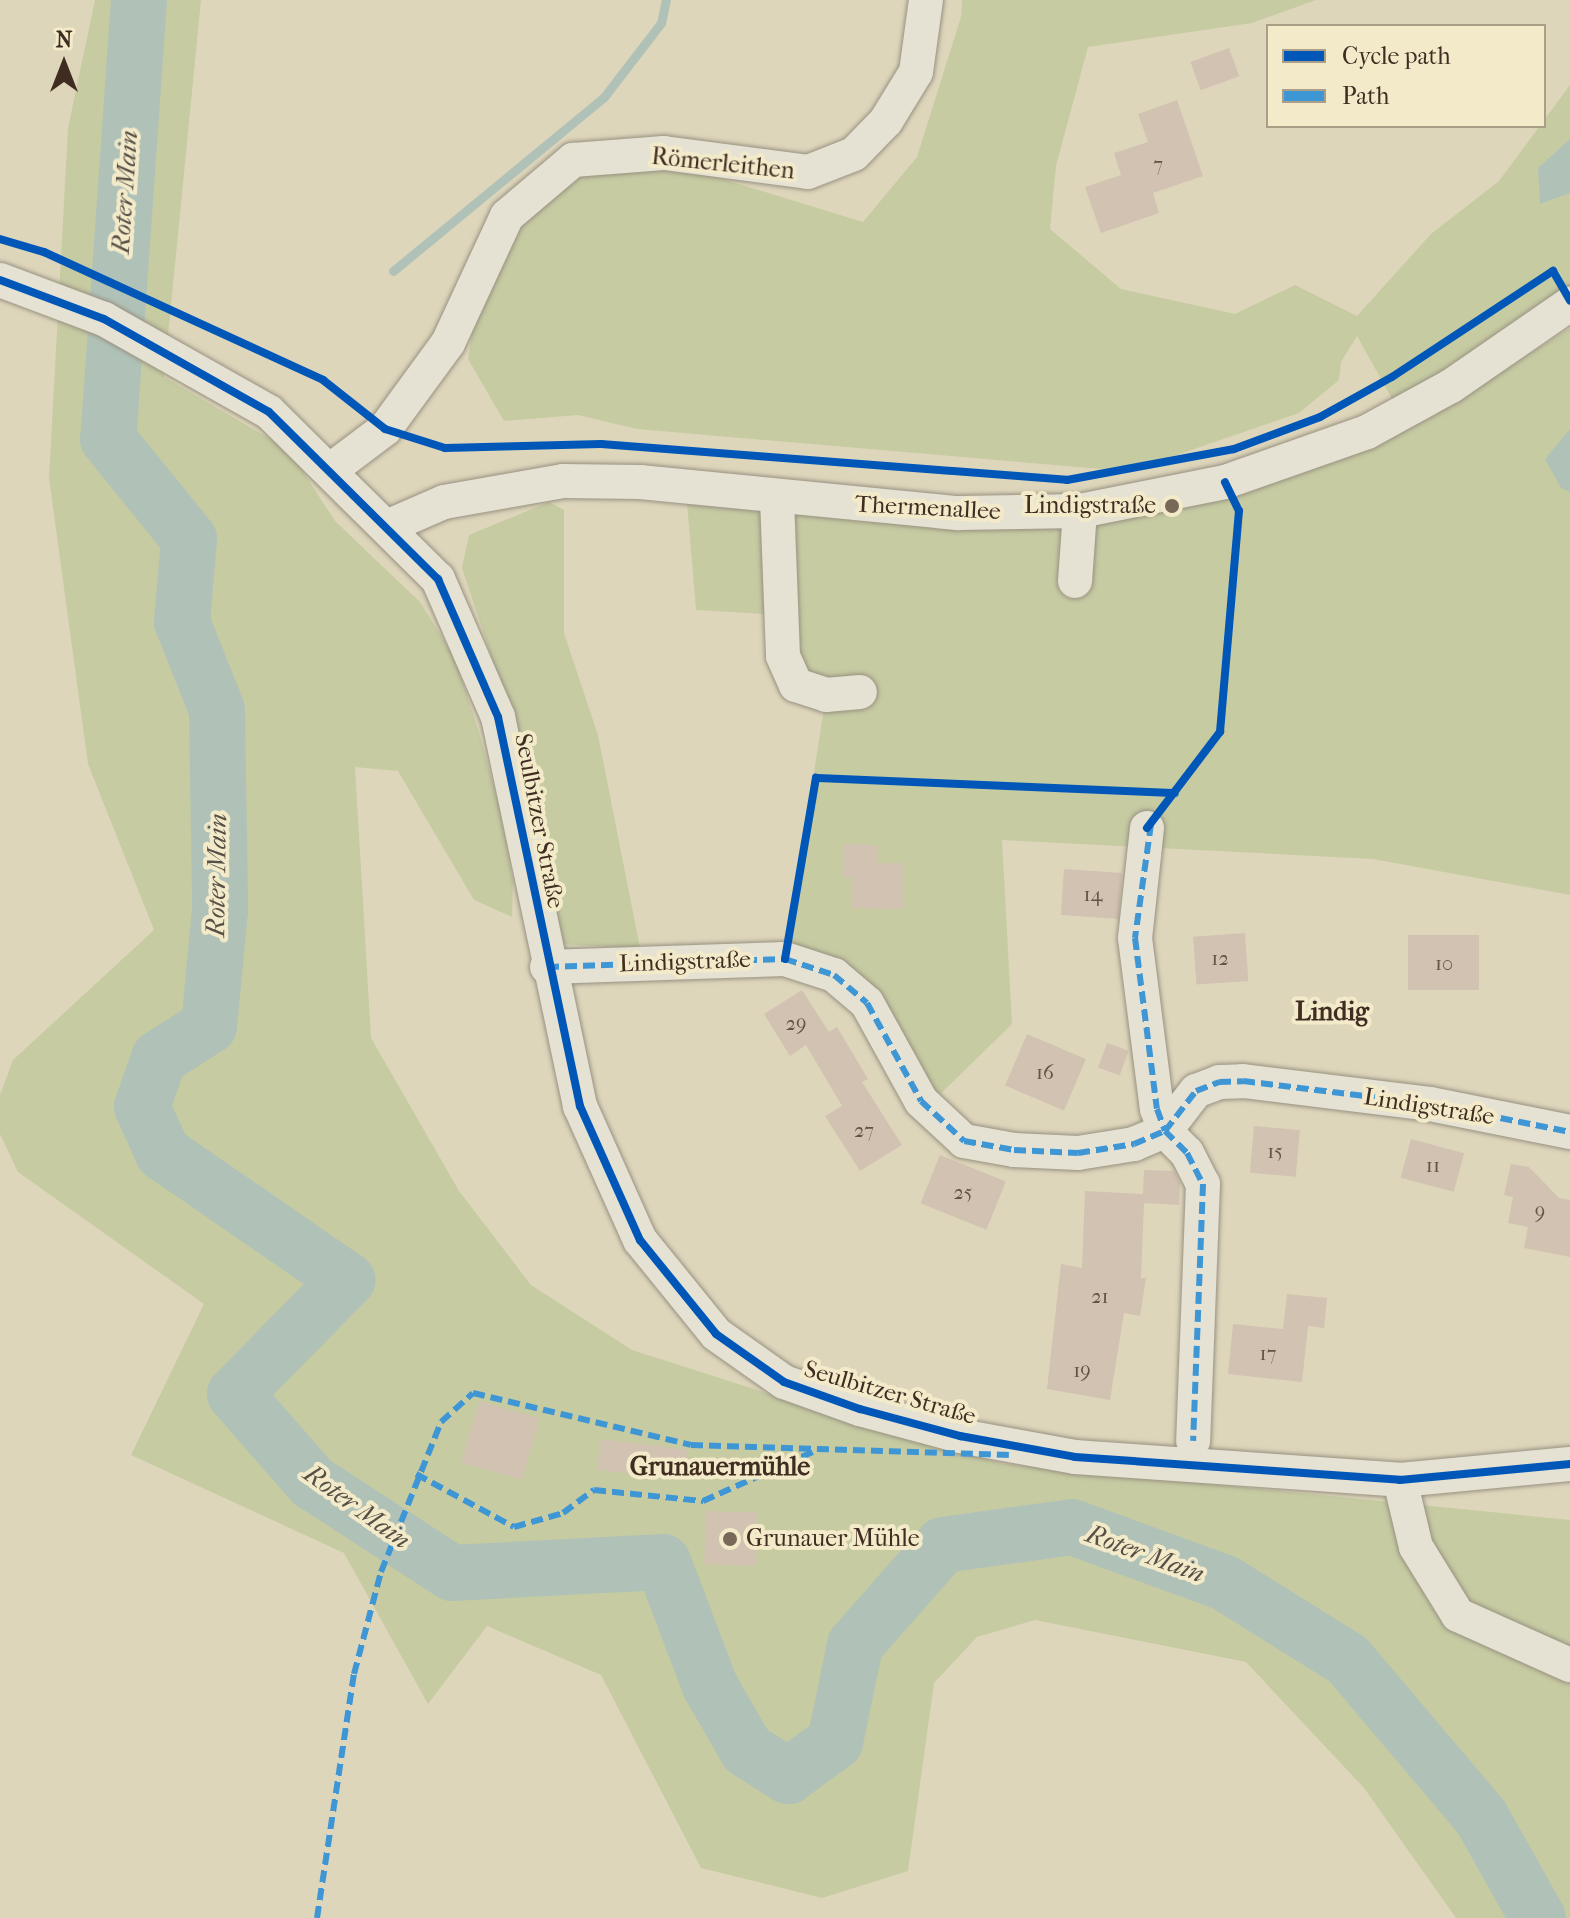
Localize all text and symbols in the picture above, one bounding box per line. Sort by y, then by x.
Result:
north arrow [24,24,104,104]
legend [1266,24,1546,128]
text: N [56,27,72,53]
text: Cycle path [1342,42,1451,70]
text: Path [1342,82,1389,110]
water label: Roter Main [105,129,145,255]
street label: Römerleithen [650,142,796,186]
house number: 7 [1153,152,1163,176]
street label: Thermenallee [854,490,1002,526]
place label: Lindigstraße [1024,492,1156,520]
marker: Lindigstraße [1163,497,1181,515]
street label: Seulbitzer Straße [508,731,570,911]
water label: Roter Main [200,813,234,937]
house number: 14 [1084,882,1102,906]
street label: Lindigstraße [619,945,751,979]
house number: 12 [1211,946,1229,970]
house number: 10 [1435,951,1453,975]
district label: Lindig [1295,996,1369,1028]
house number: 29 [786,1011,806,1035]
house number: 16 [1036,1060,1054,1084]
street label: Lindigstraße [1362,1082,1496,1132]
house number: 27 [854,1118,874,1142]
house number: 15 [1267,1139,1283,1163]
house number: 11 [1426,1153,1440,1177]
house number: 25 [954,1180,972,1204]
house number: 9 [1535,1199,1545,1223]
house number: 21 [1091,1284,1109,1308]
house number: 17 [1260,1341,1276,1365]
street label: Seulbitzer Straße [801,1355,979,1431]
house number: 19 [1073,1358,1091,1382]
district label: Grunauermühle [630,1451,810,1483]
water label: Roter Main [298,1458,416,1556]
water label: Roter Main [1082,1518,1208,1590]
place label: Grunauer Mühle [746,1525,920,1553]
marker: Grunauer Mühle [721,1530,739,1548]

